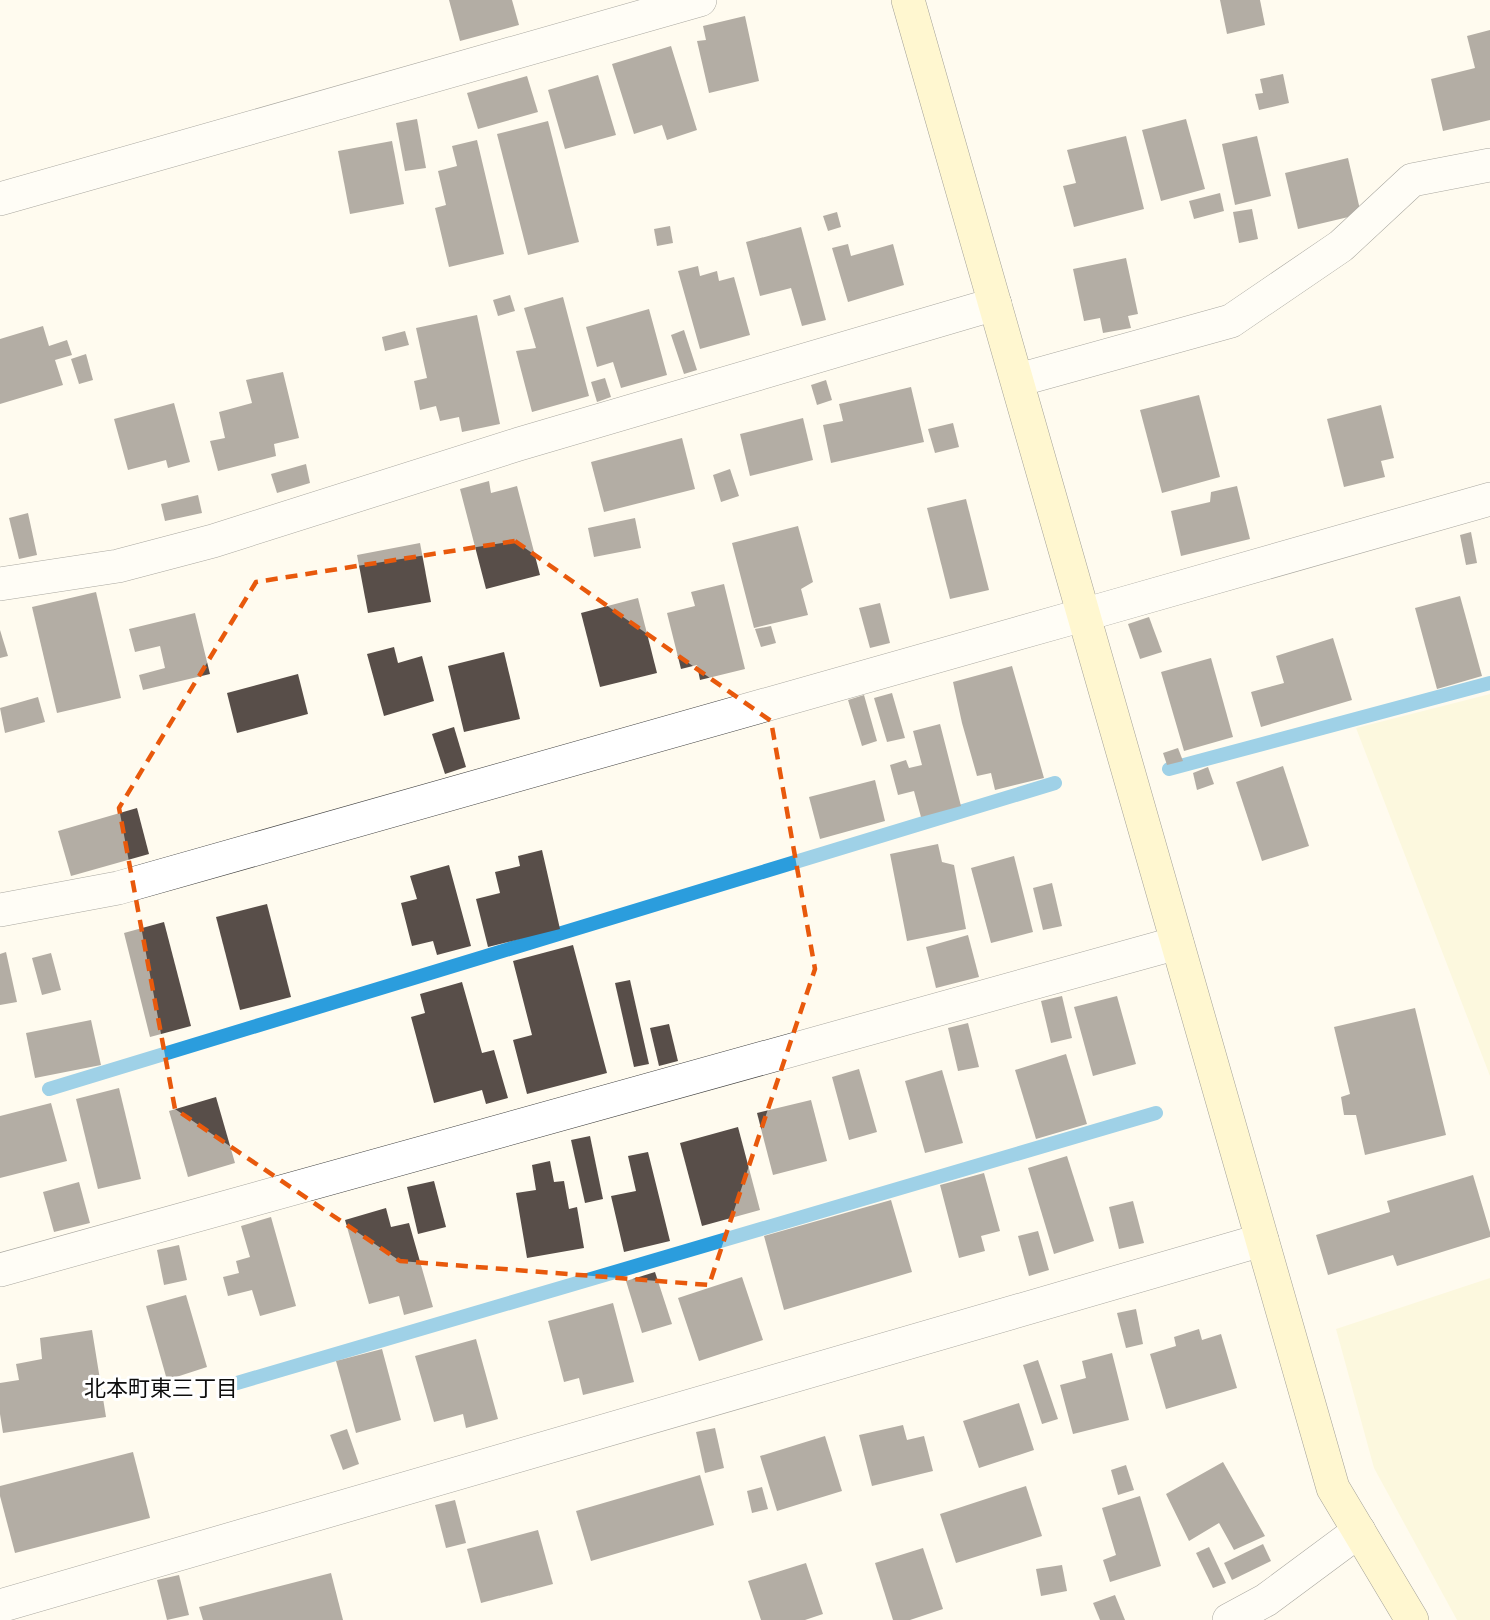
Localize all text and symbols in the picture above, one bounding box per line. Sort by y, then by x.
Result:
district label: 北本町東三丁目 [84,1370,238,1403]

